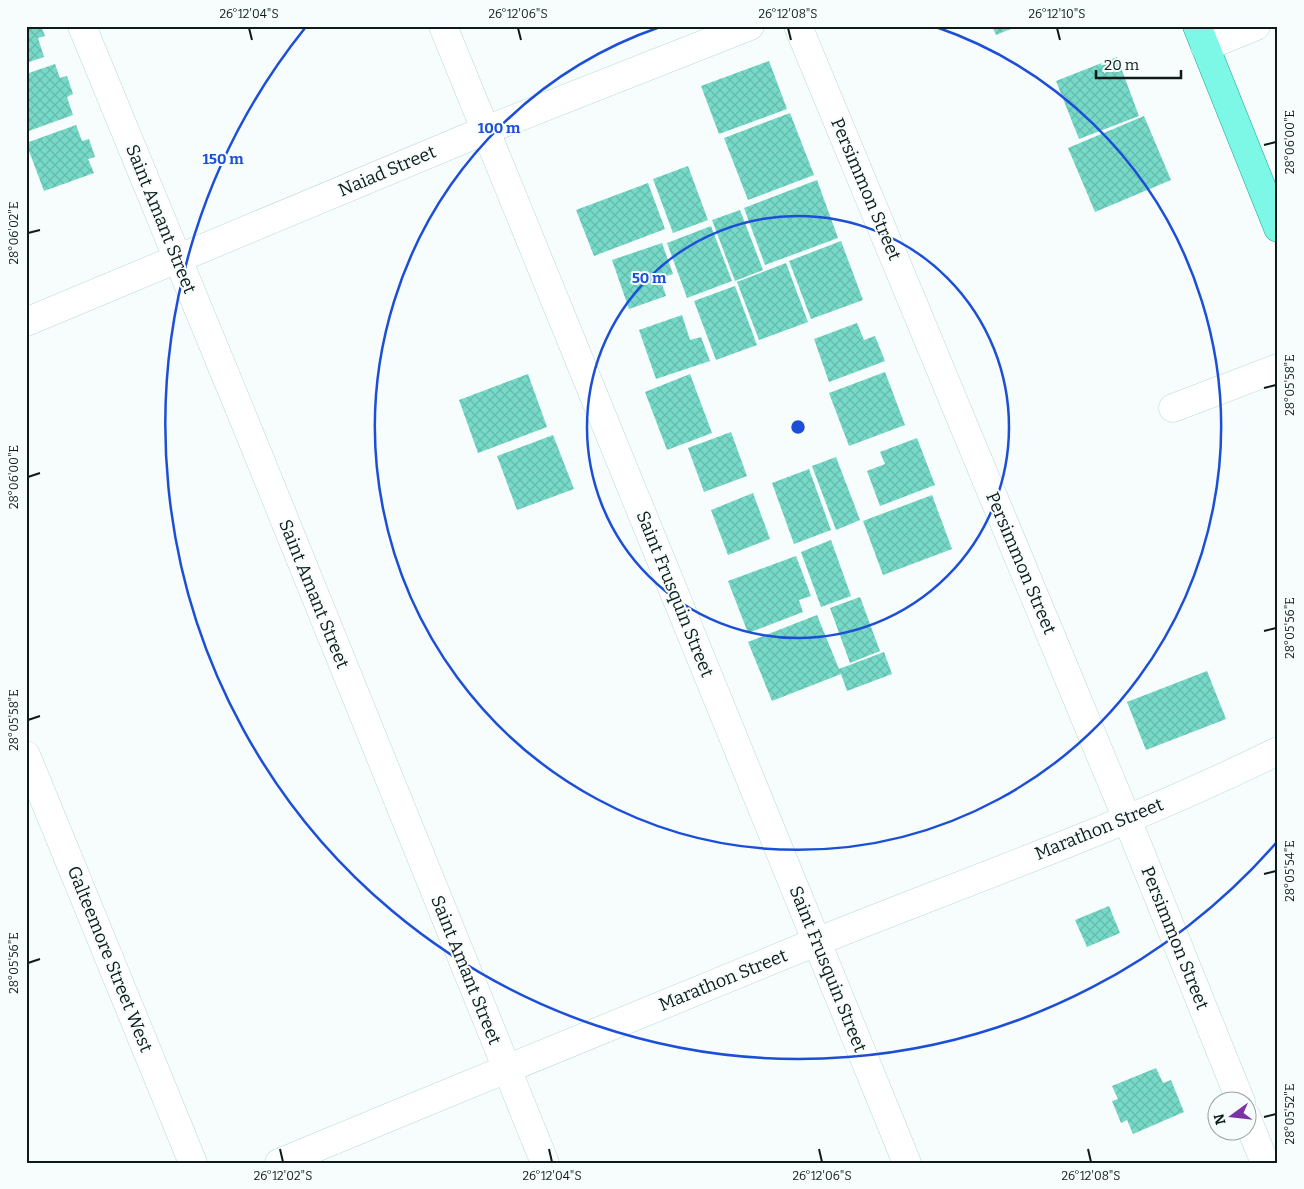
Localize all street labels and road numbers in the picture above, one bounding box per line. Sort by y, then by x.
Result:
street label: Persimmon Street [826,115,906,264]
street label: Naiad Street [335,140,440,201]
street label: Saint Amant Street [121,141,201,297]
street label: Persimmon Street [981,489,1061,638]
street label: Saint Frusquin Street [632,508,719,681]
street label: Saint Amant Street [274,516,354,672]
street label: Marathon Street [1032,793,1167,865]
street label: Galteemore Street West [63,863,158,1056]
street label: Persimmon Street [1136,863,1214,1013]
street label: Saint Frusquin Street [785,883,872,1056]
street label: Saint Amant Street [426,892,506,1048]
street label: Marathon Street [656,944,791,1016]

